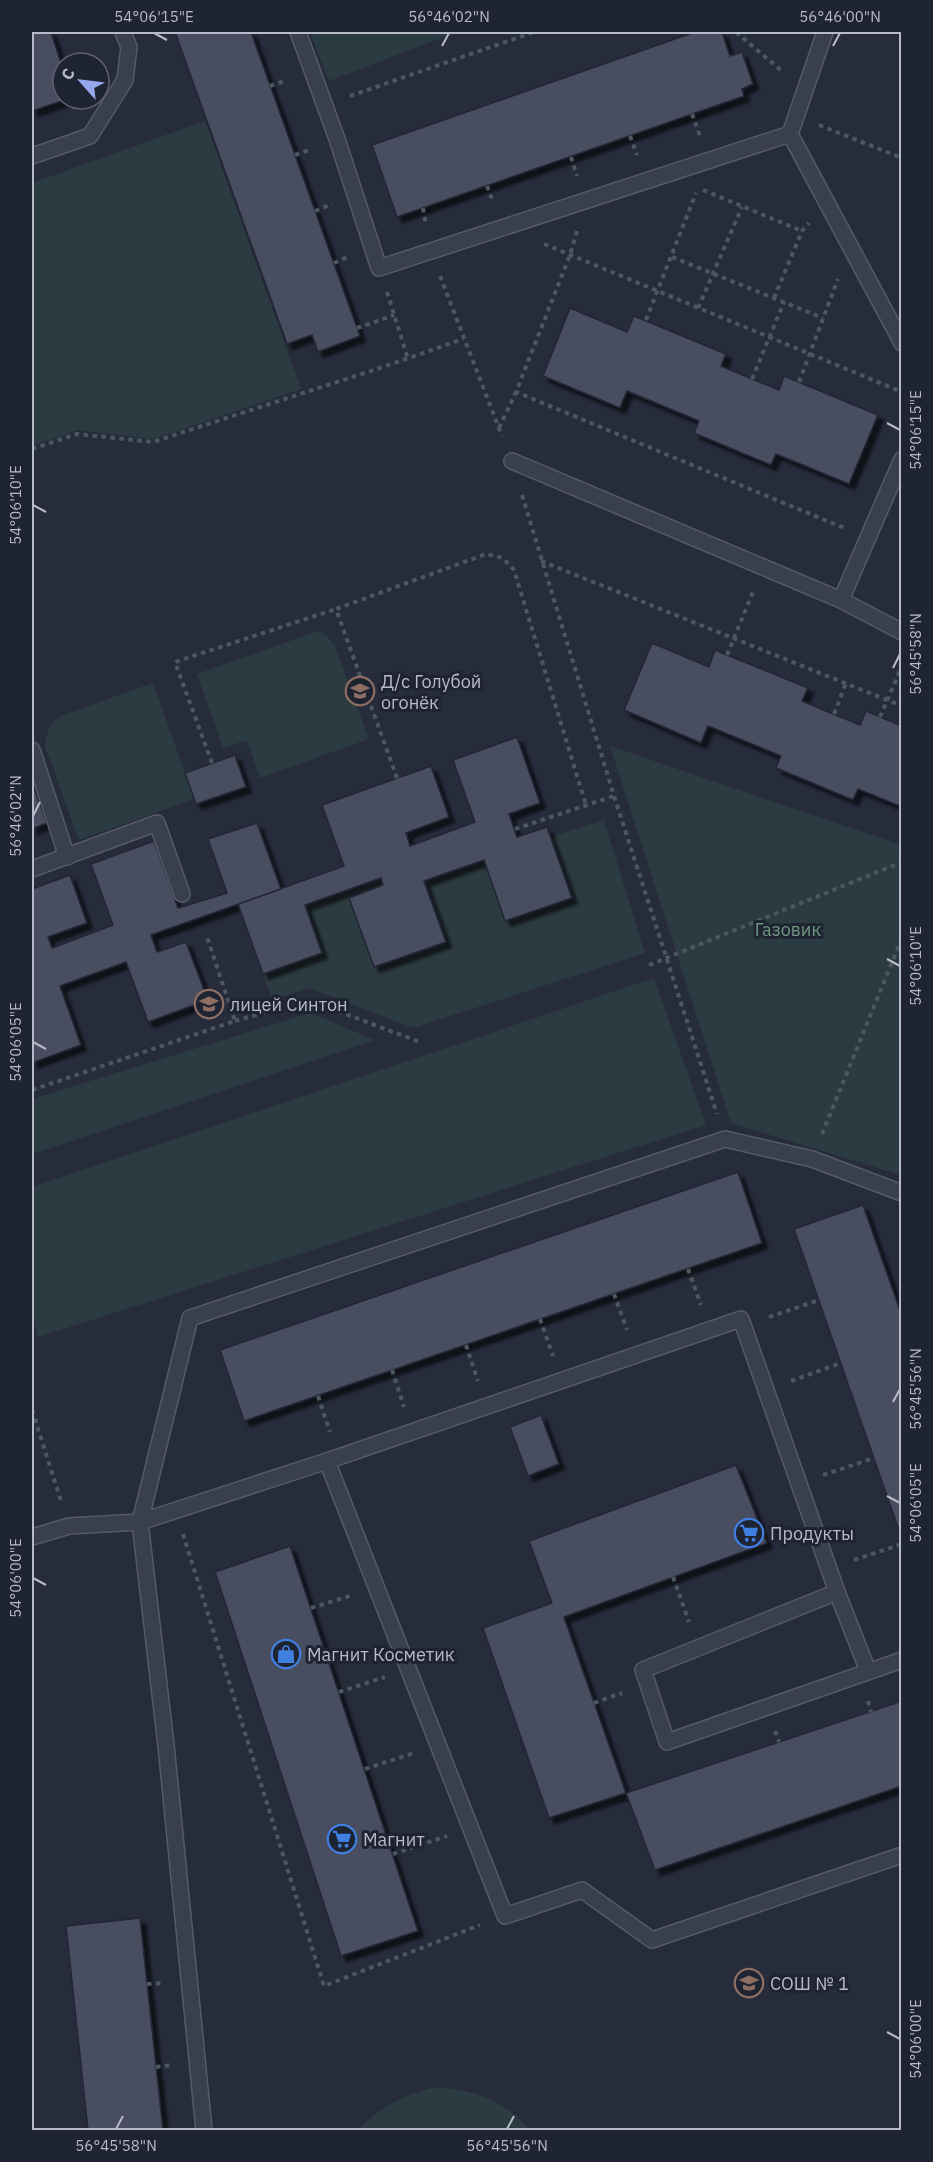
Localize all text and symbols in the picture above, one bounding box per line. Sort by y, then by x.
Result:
text: 54°06'15"E [114,7,194,26]
text: 56°46'02"N [408,7,490,26]
text: 56°46'00"N [799,7,881,26]
north arrow [51,51,111,111]
text: С [56,65,79,83]
text: 54°06'15"E [906,390,925,470]
text: 54°06'10"E [6,465,25,545]
text: 56°45'58"N [906,613,925,695]
place label: Д/с Голубой огонёк [381,670,481,714]
school or university icon: Д/с Голубой огонёк [344,675,376,707]
text: 56°46'02"N [6,775,25,857]
park label: Газовик [755,918,821,941]
text: 54°06'10"E [906,926,925,1006]
school or university icon: лицей Синтон [193,988,225,1020]
place label: лицей Синтон [230,993,348,1016]
text: 54°06'05"E [6,1002,25,1082]
text: 56°45'56"N [906,1348,925,1430]
text: 54°06'05"E [906,1463,925,1543]
supermarket icon: Продукты [733,1517,765,1549]
place label: Продукты [770,1522,854,1545]
text: 54°06'00"E [6,1538,25,1618]
shop icon: Магнит Косметик [270,1638,302,1670]
place label: Магнит Косметик [307,1643,455,1666]
supermarket icon: Магнит [326,1823,358,1855]
place label: Магнит [363,1828,425,1851]
school or university icon: СОШ № 1 [733,1967,765,1999]
place label: СОШ № 1 [770,1972,849,1995]
text: 54°06'00"E [906,1999,925,2079]
text: 56°45'58"N [75,2136,157,2155]
text: 56°45'56"N [466,2136,548,2155]

